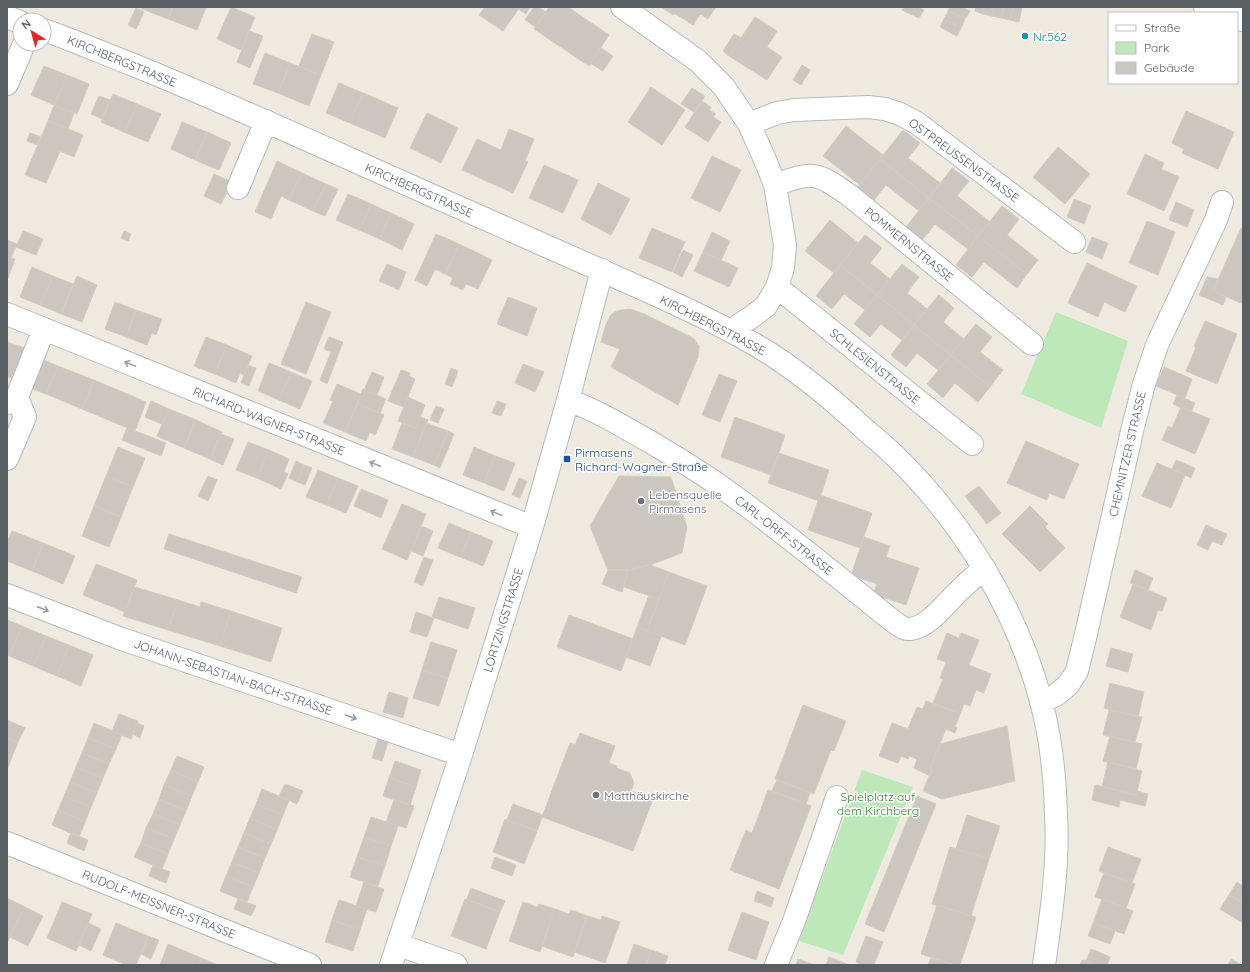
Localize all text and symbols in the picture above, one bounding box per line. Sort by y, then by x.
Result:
north arrow [12,12,52,52]
legend [1108,12,1238,84]
text: N [19,16,33,32]
text: Straße [1144,20,1181,35]
place label: Nr.562 [1033,29,1067,44]
marker: Nr.562 [1020,31,1030,41]
street label: KIRCHBERGSTRASSE [65,32,179,90]
text: Park [1144,40,1169,55]
text: Gebäude [1144,60,1195,75]
street label: OSTPREUSSENSTRASSE [906,115,1022,205]
street label: KIRCHBERGSTRASSE [363,159,475,221]
street label: POMMERNSTRASSE [862,204,957,285]
street label: KIRCHBERGSTRASSE [658,292,768,358]
street label: SCHLESIENSTRASSE [827,325,923,407]
one-way arrow [124,359,136,367]
street label: RICHARD-WAGNER-STRASSE [191,384,347,458]
street label: CHEMNITZER STRASSE [1105,390,1149,518]
place label: Pirmasens Richard-Wagner-Straße [575,445,708,474]
marker: Pirmasens Richard-Wagner-Straße [562,454,572,464]
one-way arrow [370,459,382,467]
place label: Lebensquelle Pirmasens [649,487,722,516]
street label: CARL-ORFF-STRASSE [732,492,836,578]
marker: Lebensquelle Pirmasens [636,496,646,506]
one-way arrow [490,508,502,516]
street label: LORTZINGSTRASSE [480,566,526,674]
one-way arrow [37,605,49,613]
street label: JOHANN-SEBASTIAN-BACH-STRASSE [132,636,334,718]
one-way arrow [344,714,357,721]
place label: Matthäuskirche [604,788,689,803]
park label: Spielplatz auf dem Kirchberg [837,789,919,818]
marker: Matthäuskirche [591,790,601,800]
street label: RUDOLF-MEISSNER-STRASSE [80,866,238,942]

